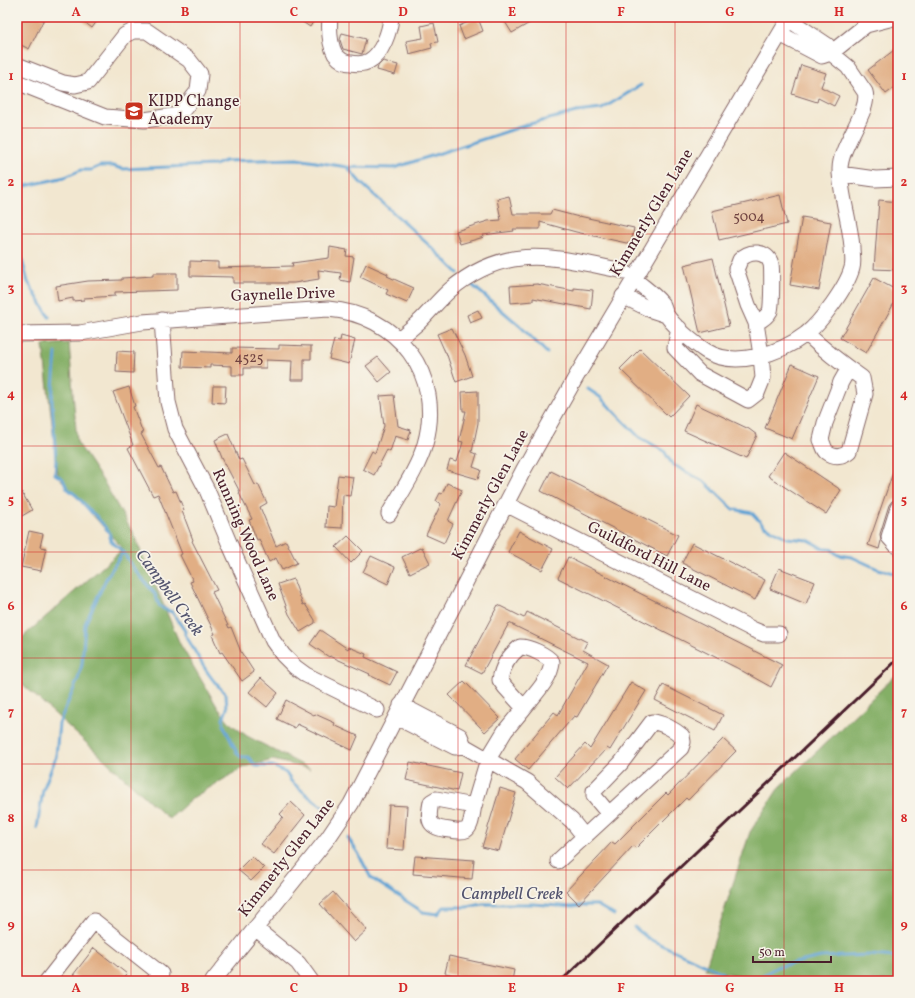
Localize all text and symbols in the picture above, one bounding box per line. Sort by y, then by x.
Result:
text: A [71,4,81,22]
text: B [181,4,190,22]
text: C [290,4,298,22]
text: D [398,4,408,22]
text: E [508,4,516,22]
text: F [617,4,625,22]
text: G [725,4,735,22]
text: H [834,4,844,22]
text: 1 [8,68,14,86]
text: 1 [901,68,907,86]
place label: KIPP Change Academy [148,91,240,131]
school or university icon: KIPP Change Academy [123,100,145,122]
street label: Kimmerly Glen Lane [605,145,699,281]
text: 2 [8,174,15,192]
text: 2 [901,174,908,192]
house number: 5004 [733,208,765,227]
text: 3 [8,280,15,298]
text: 3 [901,280,908,298]
street label: Gaynelle Drive [230,282,336,308]
house number: 4525 [235,349,263,368]
text: 4 [7,386,15,404]
text: 4 [900,386,908,404]
street label: Kimmerly Glen Lane [447,426,535,564]
street label: Running Wood Lane [206,465,284,605]
text: 5 [8,492,14,510]
text: 5 [901,492,907,510]
street label: Guildford Hill Lane [583,516,715,598]
water label: Campbell Creek [130,545,208,641]
text: 6 [7,598,15,616]
text: 6 [900,598,908,616]
text: 7 [8,704,14,722]
text: 7 [901,704,907,722]
street label: Kimmerly Glen Lane [234,794,340,922]
text: 8 [7,810,15,828]
text: 8 [900,810,908,828]
water label: Campbell Creek [461,883,563,906]
text: 9 [7,916,15,934]
text: 9 [900,916,908,934]
scale bar [753,938,831,964]
text: 50 m [759,945,785,961]
text: A [71,980,81,998]
text: B [181,980,190,998]
text: C [290,980,298,998]
text: D [398,980,408,998]
text: E [508,980,516,998]
text: F [617,980,625,998]
text: G [725,980,735,998]
text: H [834,980,844,998]

